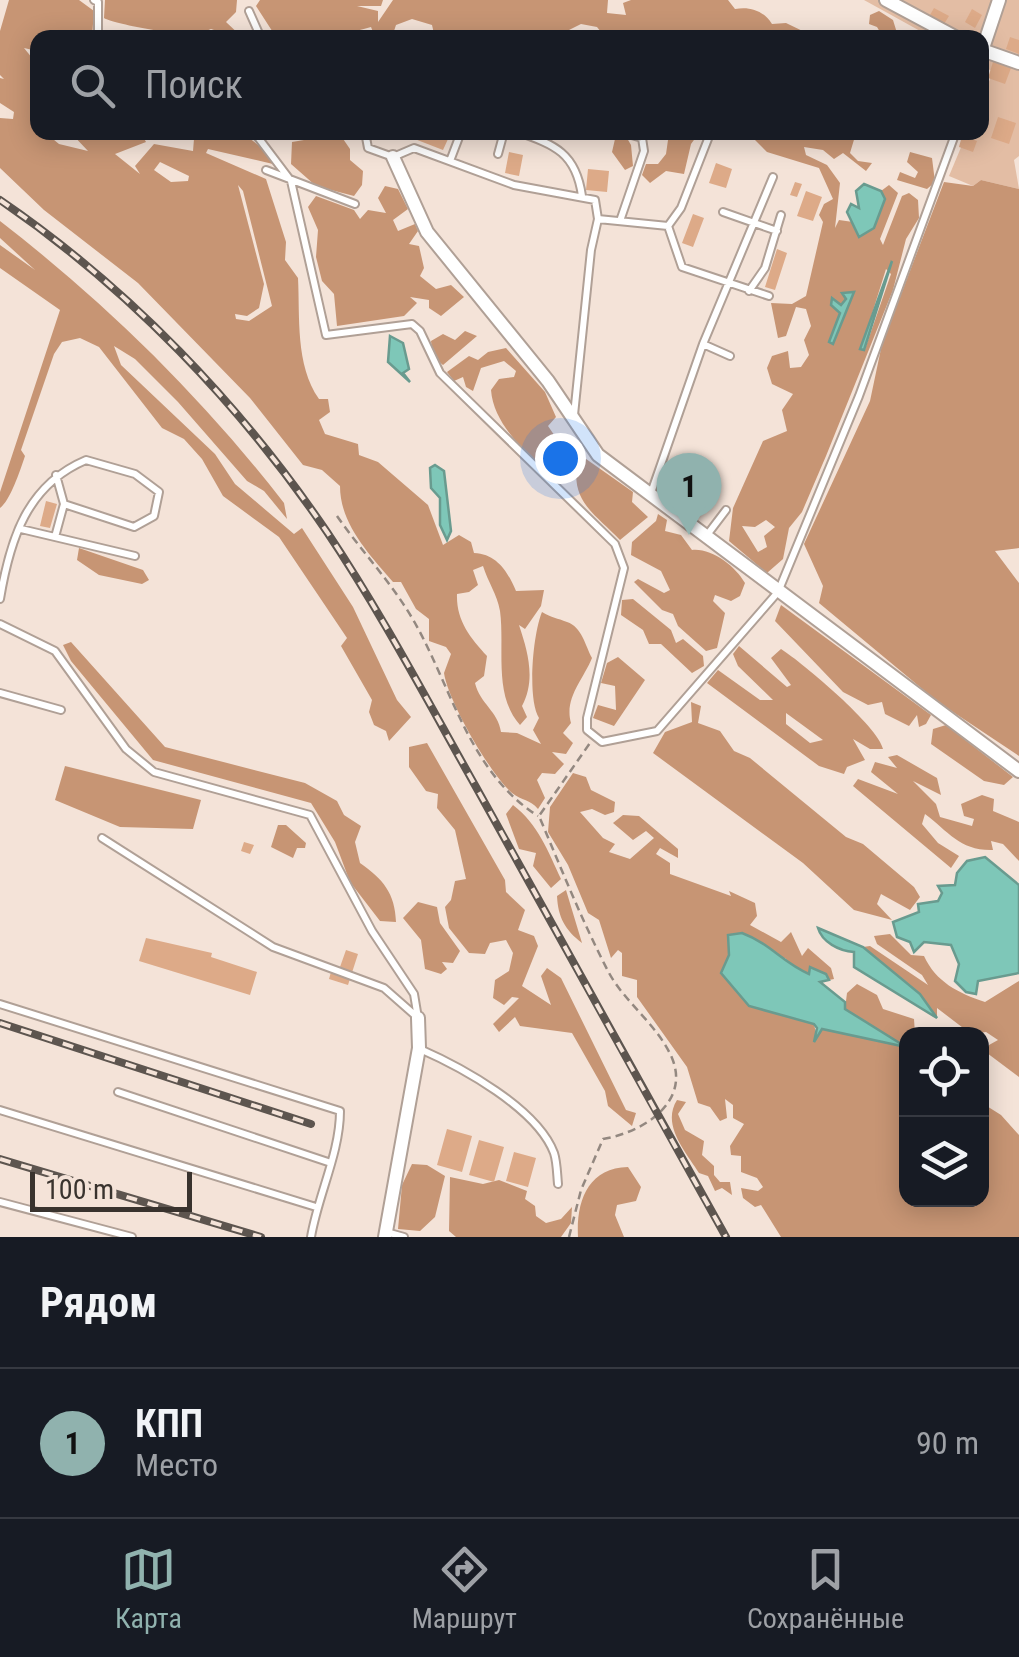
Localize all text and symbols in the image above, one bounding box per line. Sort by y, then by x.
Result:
search box [30,30,989,140]
icon: search [65,58,120,113]
text: Поиск [145,63,243,107]
your location [535,433,586,484]
pin: 1 [656,452,722,535]
map controls [899,1027,989,1207]
button: locate [899,1027,989,1117]
button: layers [899,1117,989,1207]
scale bar [30,1167,192,1212]
text: 100 m [45,1173,114,1206]
text: Рядом [40,1278,157,1327]
text: КПП [135,1402,203,1446]
text: 1 [64,1424,81,1462]
text: 90 m [916,1424,979,1462]
text: Место [135,1446,218,1484]
tab: Карта [115,1542,182,1635]
tab: Маршрут [412,1542,517,1635]
tab: Сохранённые [747,1542,904,1635]

